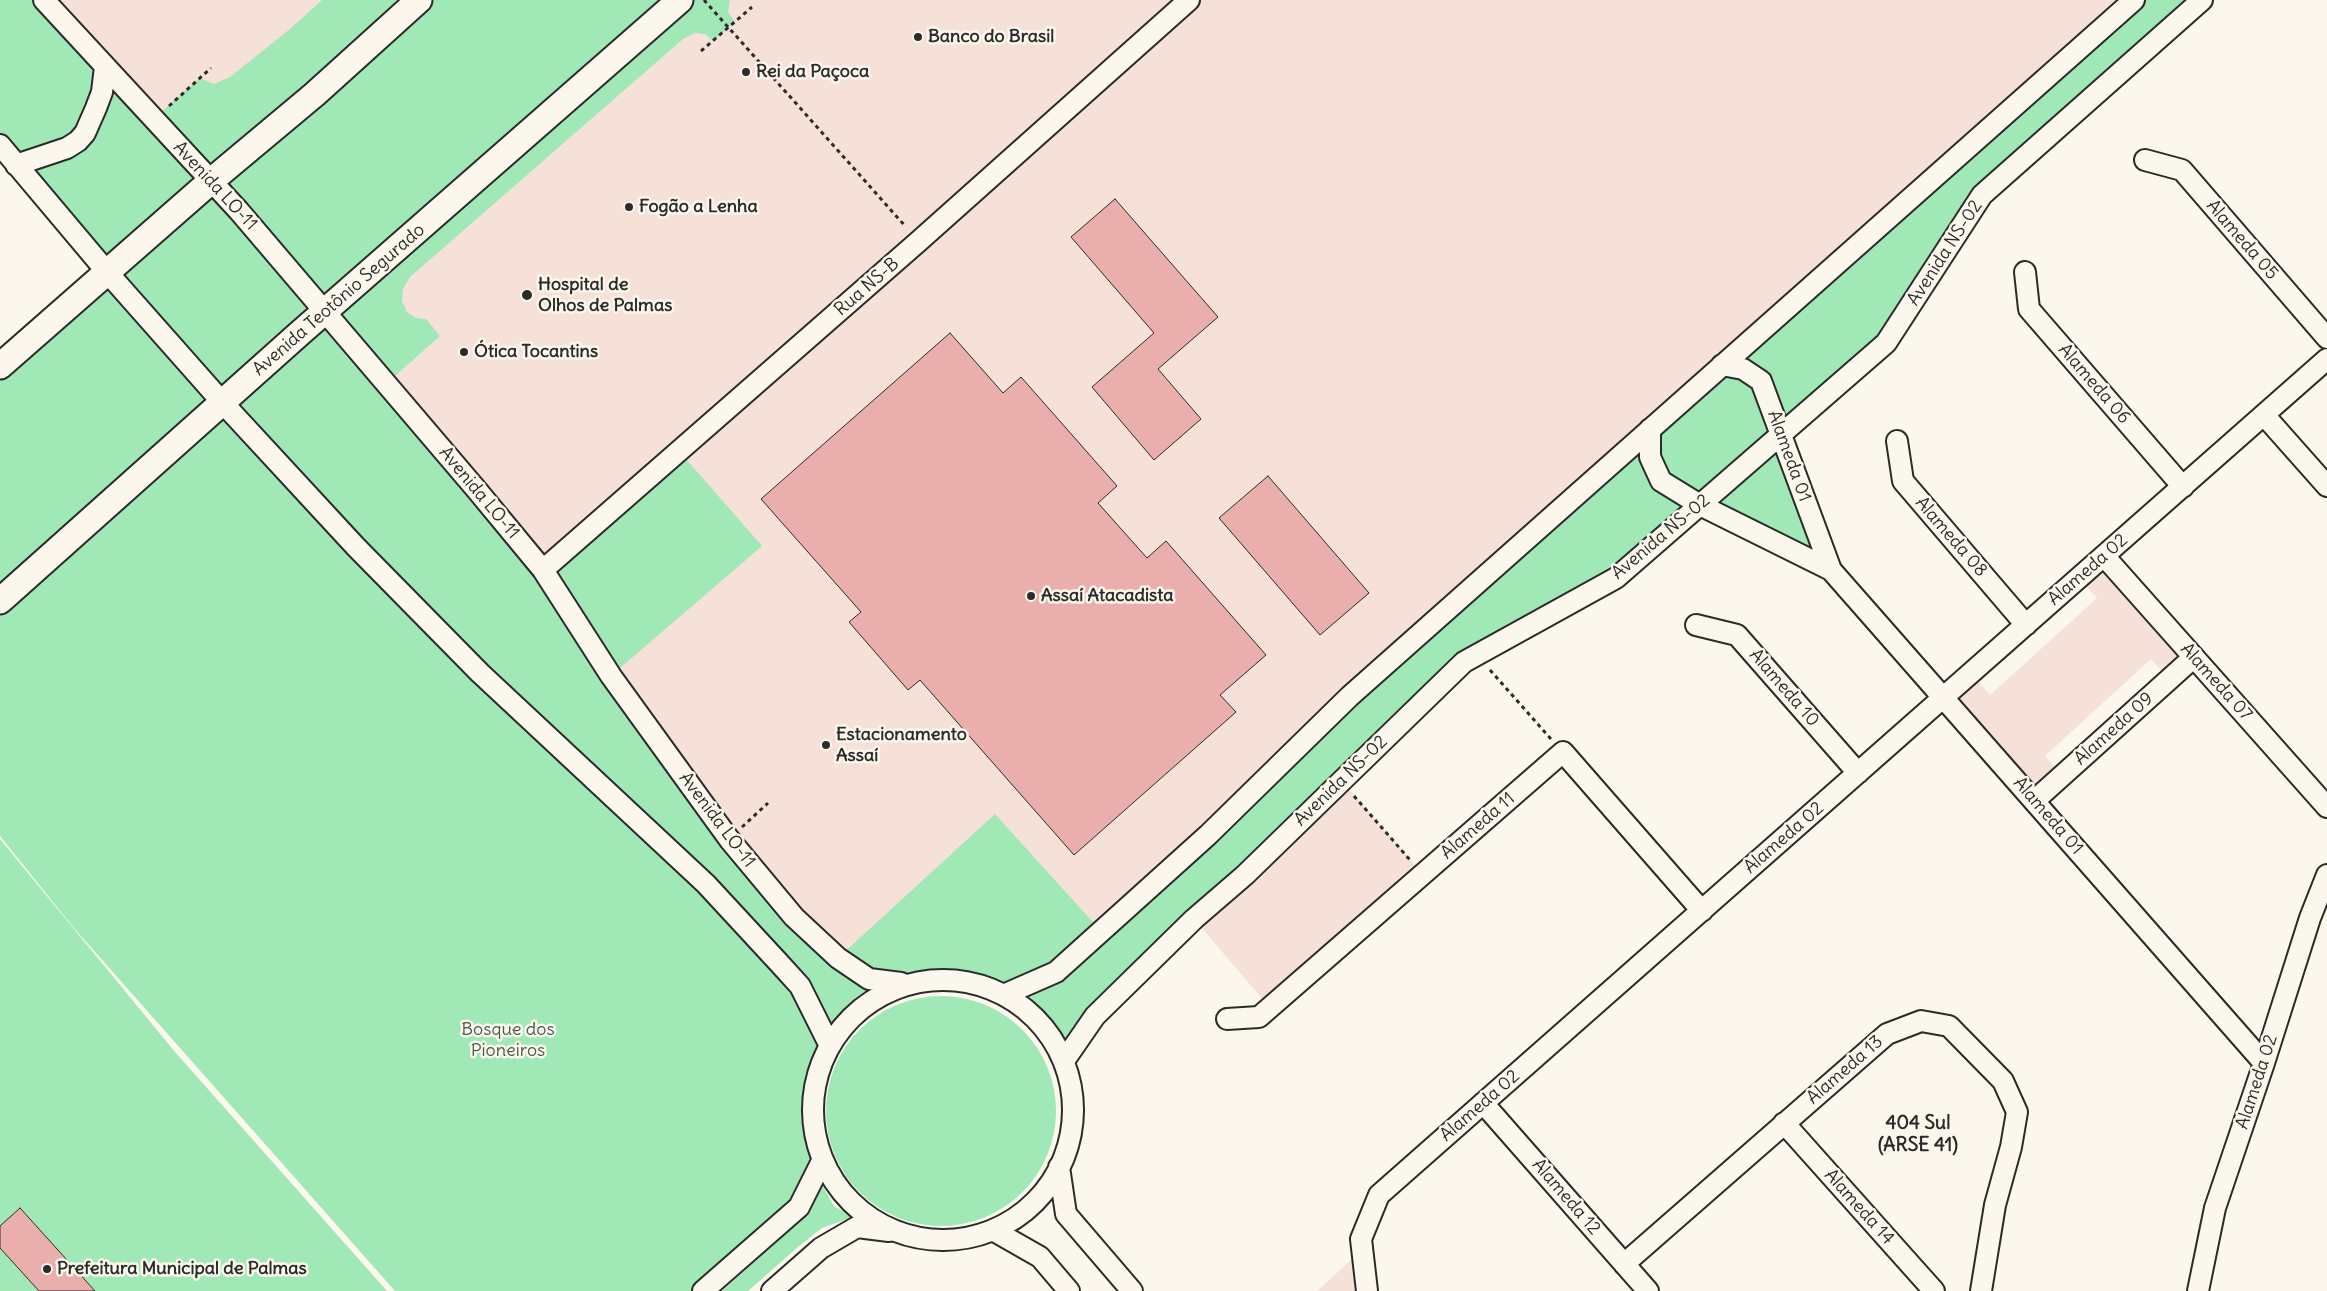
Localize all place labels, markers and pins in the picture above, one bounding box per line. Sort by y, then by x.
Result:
place label: Banco do Brasil [928,26,1054,48]
marker: Banco do Brasil [912,31,924,43]
place label: Rei da Paçoca [756,61,869,83]
marker: Rei da Paçoca [740,66,752,78]
place label: Fogão a Lenha [639,196,758,218]
marker: Fogão a Lenha [623,201,635,213]
place label: Hospital de Olhos de Palmas [538,274,672,316]
marker: Hospital de Olhos de Palmas [520,288,534,302]
place label: Ótica Tocantins [474,341,598,363]
marker: Ótica Tocantins [458,346,470,358]
place label: Assaí Atacadista [1041,585,1174,607]
marker: Assaí Atacadista [1025,590,1037,602]
place label: Estacionamento Assaí [836,724,967,766]
marker: Estacionamento Assaí [820,739,832,751]
place label: Prefeitura Municipal de Palmas [57,1258,307,1280]
marker: Prefeitura Municipal de Palmas [41,1263,53,1275]

